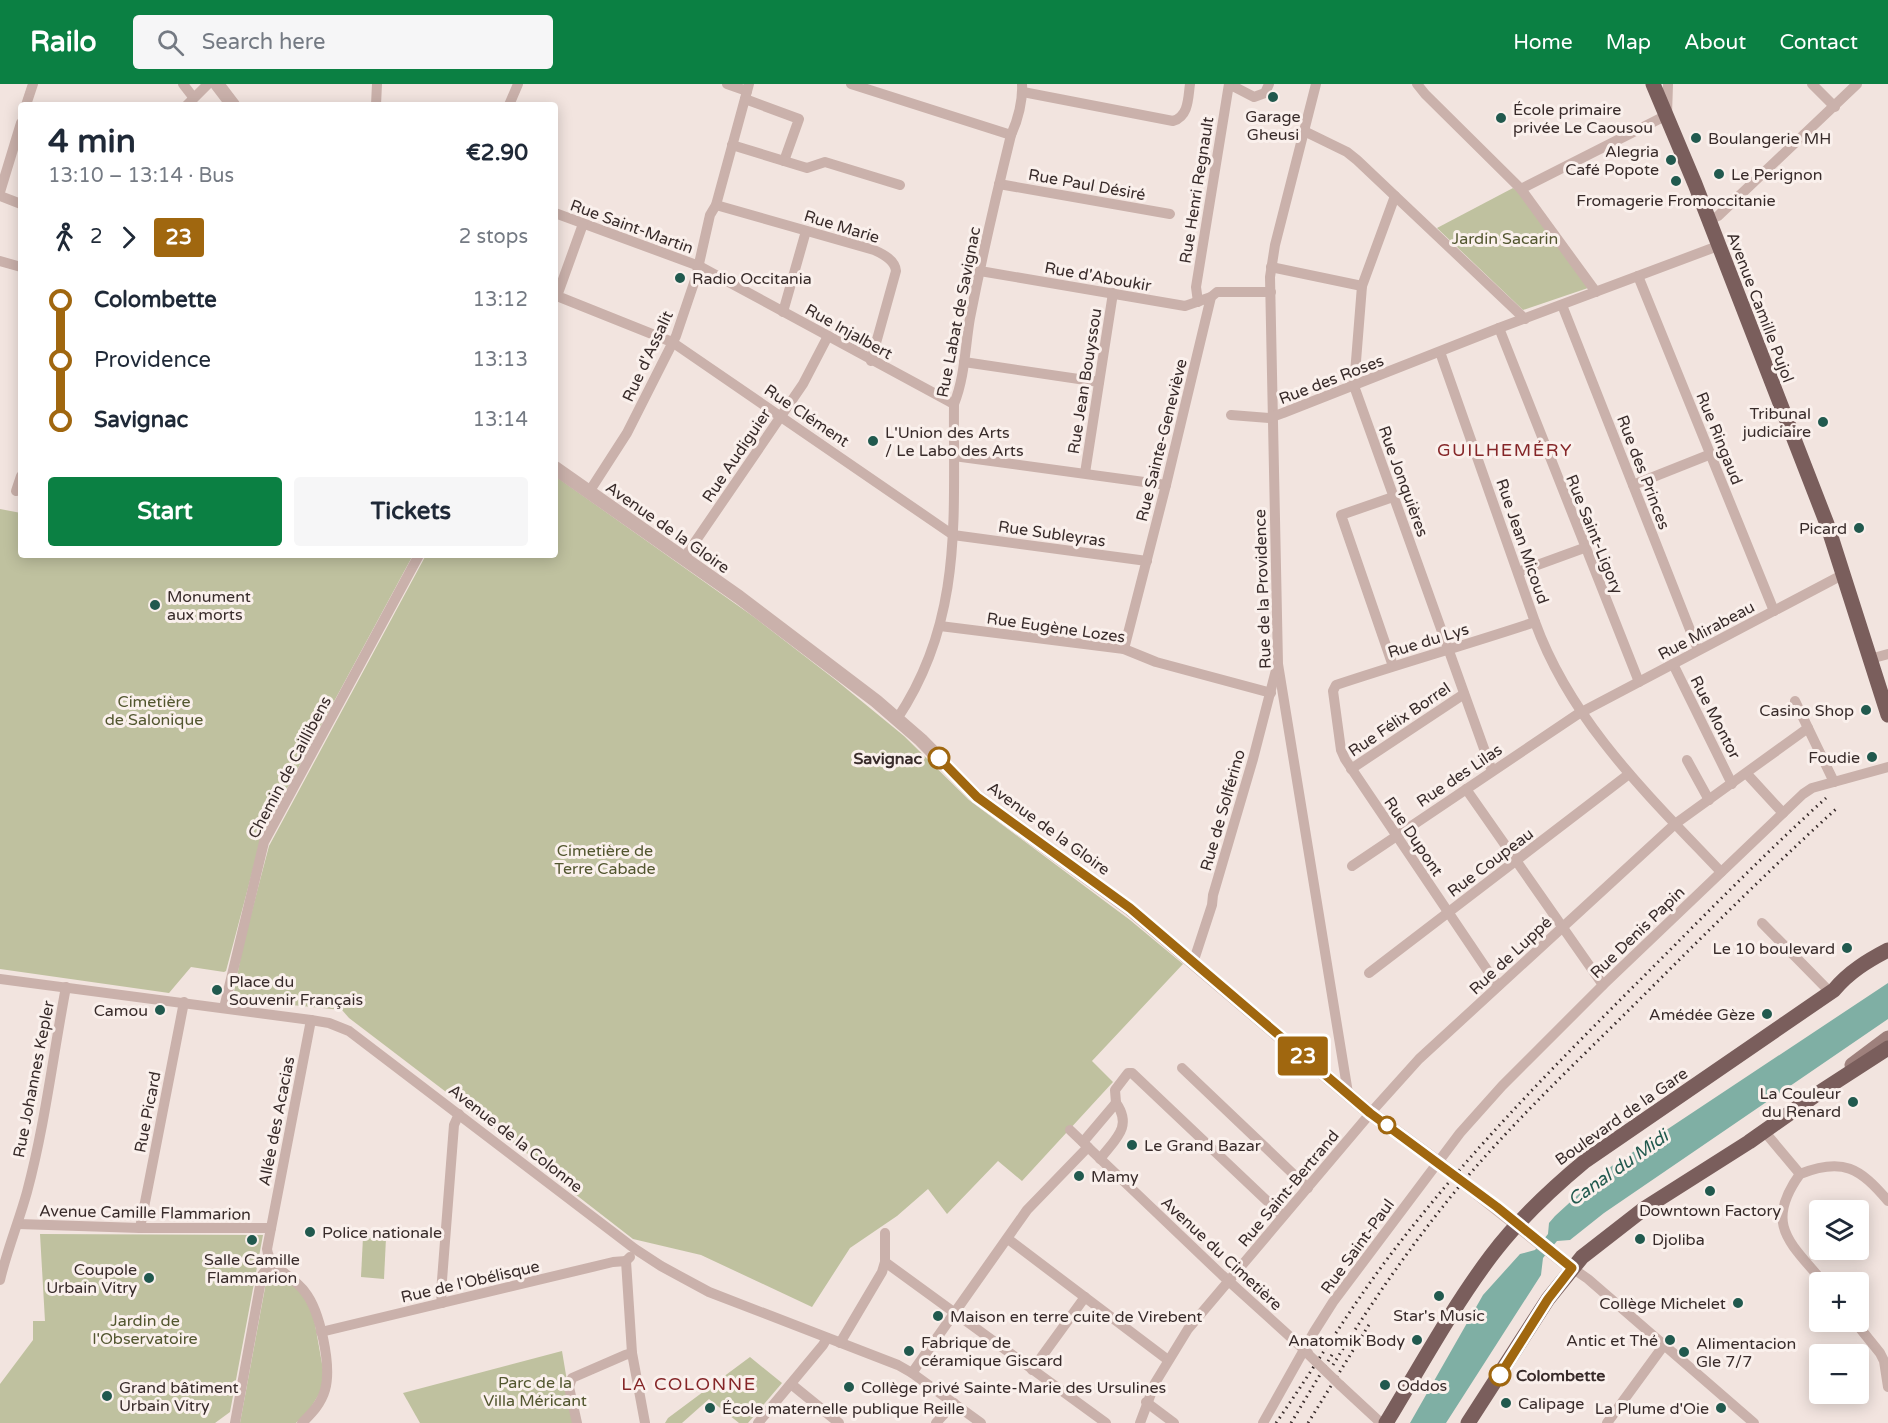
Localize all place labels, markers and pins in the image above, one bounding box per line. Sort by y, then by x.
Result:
marker: Garage Gheusi [1266,90,1280,104]
place label: École primaire privée Le Caousou [1513,100,1653,138]
place label: Garage Gheusi [1245,107,1301,145]
marker: École primaire privée Le Caousou [1494,111,1508,125]
place label: Boulangerie MH [1708,129,1831,149]
marker: Boulangerie MH [1689,131,1703,145]
place label: Alegria Café Popote [1565,142,1659,180]
marker: Alegria Café Popote [1664,153,1678,167]
place label: Le Perignon [1731,165,1822,185]
marker: Le Perignon [1712,167,1726,181]
marker: Fromagerie Fromoccitanie [1669,174,1683,188]
place label: Fromagerie Fromoccitanie [1576,191,1776,211]
place label: Radio Occitania [692,269,812,289]
marker: Radio Occitania [673,271,687,285]
place label: Tribunal judiciaire [1742,404,1811,442]
marker: Tribunal judiciaire [1816,415,1830,429]
place label: L'Union des Arts / Le Labo des Arts [885,423,1024,461]
marker: L'Union des Arts / Le Labo des Arts [866,434,880,448]
place label: Picard [1799,519,1847,539]
marker: Picard [1852,521,1866,535]
place label: Monument aux morts [167,587,251,625]
marker: Monument aux morts [148,598,162,612]
place label: Casino Shop [1759,701,1854,721]
marker: Casino Shop [1859,703,1873,717]
marker: Savignac [928,747,950,769]
place label: Foudie [1808,748,1860,768]
place label: Savignac [853,749,922,769]
marker: Foudie [1865,750,1879,764]
place label: Le 10 boulevard [1712,939,1835,959]
marker: Le 10 boulevard [1840,941,1854,955]
place label: Place du Souvenir Français [229,972,363,1010]
marker: Place du Souvenir Français [210,983,224,997]
place label: Camou [94,1001,148,1021]
marker: Camou [153,1003,167,1017]
place label: Amédée Gèze [1649,1005,1755,1025]
marker: Amédée Gèze [1760,1007,1774,1021]
place label: La Couleur du Renard [1759,1084,1842,1122]
marker: La Couleur du Renard [1846,1095,1860,1109]
unlabelled marker [1378,1116,1396,1134]
place label: Le Grand Bazar [1144,1136,1262,1156]
marker: Le Grand Bazar [1125,1138,1139,1152]
place label: Mamy [1091,1167,1139,1187]
marker: Mamy [1072,1169,1086,1183]
marker: Downtown Factory [1703,1184,1717,1198]
place label: Downtown Factory [1639,1201,1782,1221]
place label: Police nationale [322,1223,442,1243]
marker: Police nationale [303,1225,317,1239]
place label: Djoliba [1652,1230,1705,1250]
marker: Djoliba [1633,1232,1647,1246]
marker: Salle Camille Flammarion [245,1233,259,1247]
place label: Salle Camille Flammarion [204,1250,300,1288]
place label: Coupole Urbain Vitry [46,1260,137,1298]
marker: Coupole Urbain Vitry [142,1271,156,1285]
marker: Star's Music [1432,1289,1446,1303]
place label: Collège Michelet [1599,1294,1726,1314]
marker: Collège Michelet [1731,1296,1745,1310]
place label: Star's Music [1393,1306,1485,1326]
place label: Maison en terre cuite de Virebent [950,1307,1202,1327]
marker: Maison en terre cuite de Virebent [931,1309,945,1323]
place label: Anatomik Body [1288,1331,1405,1351]
place label: Antic et Thé [1566,1331,1658,1351]
place label: Fabrique de céramique Giscard [921,1333,1063,1371]
marker: Anatomik Body [1410,1333,1424,1347]
marker: Antic et Thé [1663,1333,1677,1347]
place label: Alimentacion Gle 7/7 [1696,1334,1796,1372]
marker: Fabrique de céramique Giscard [902,1344,916,1358]
marker: Alimentacion Gle 7/7 [1677,1345,1691,1359]
marker: Colombette [1489,1364,1511,1386]
place label: Colombette [1516,1366,1605,1386]
place label: Oddos [1397,1376,1447,1396]
place label: Grand bâtiment Urbain Vitry [119,1378,239,1416]
place label: Collège privé Sainte-Marie des Ursulines [861,1378,1166,1398]
marker: Oddos [1378,1378,1392,1392]
marker: Collège privé Sainte-Marie des Ursulines [842,1380,856,1394]
marker: Grand bâtiment Urbain Vitry [100,1389,114,1403]
place label: Calipage [1518,1394,1584,1414]
marker: Calipage [1499,1396,1513,1410]
place label: École maternelle publique Reille [722,1399,964,1419]
place label: La Plume d'Oie [1595,1399,1709,1419]
marker: École maternelle publique Reille [703,1401,717,1415]
marker: La Plume d'Oie [1714,1401,1728,1415]

